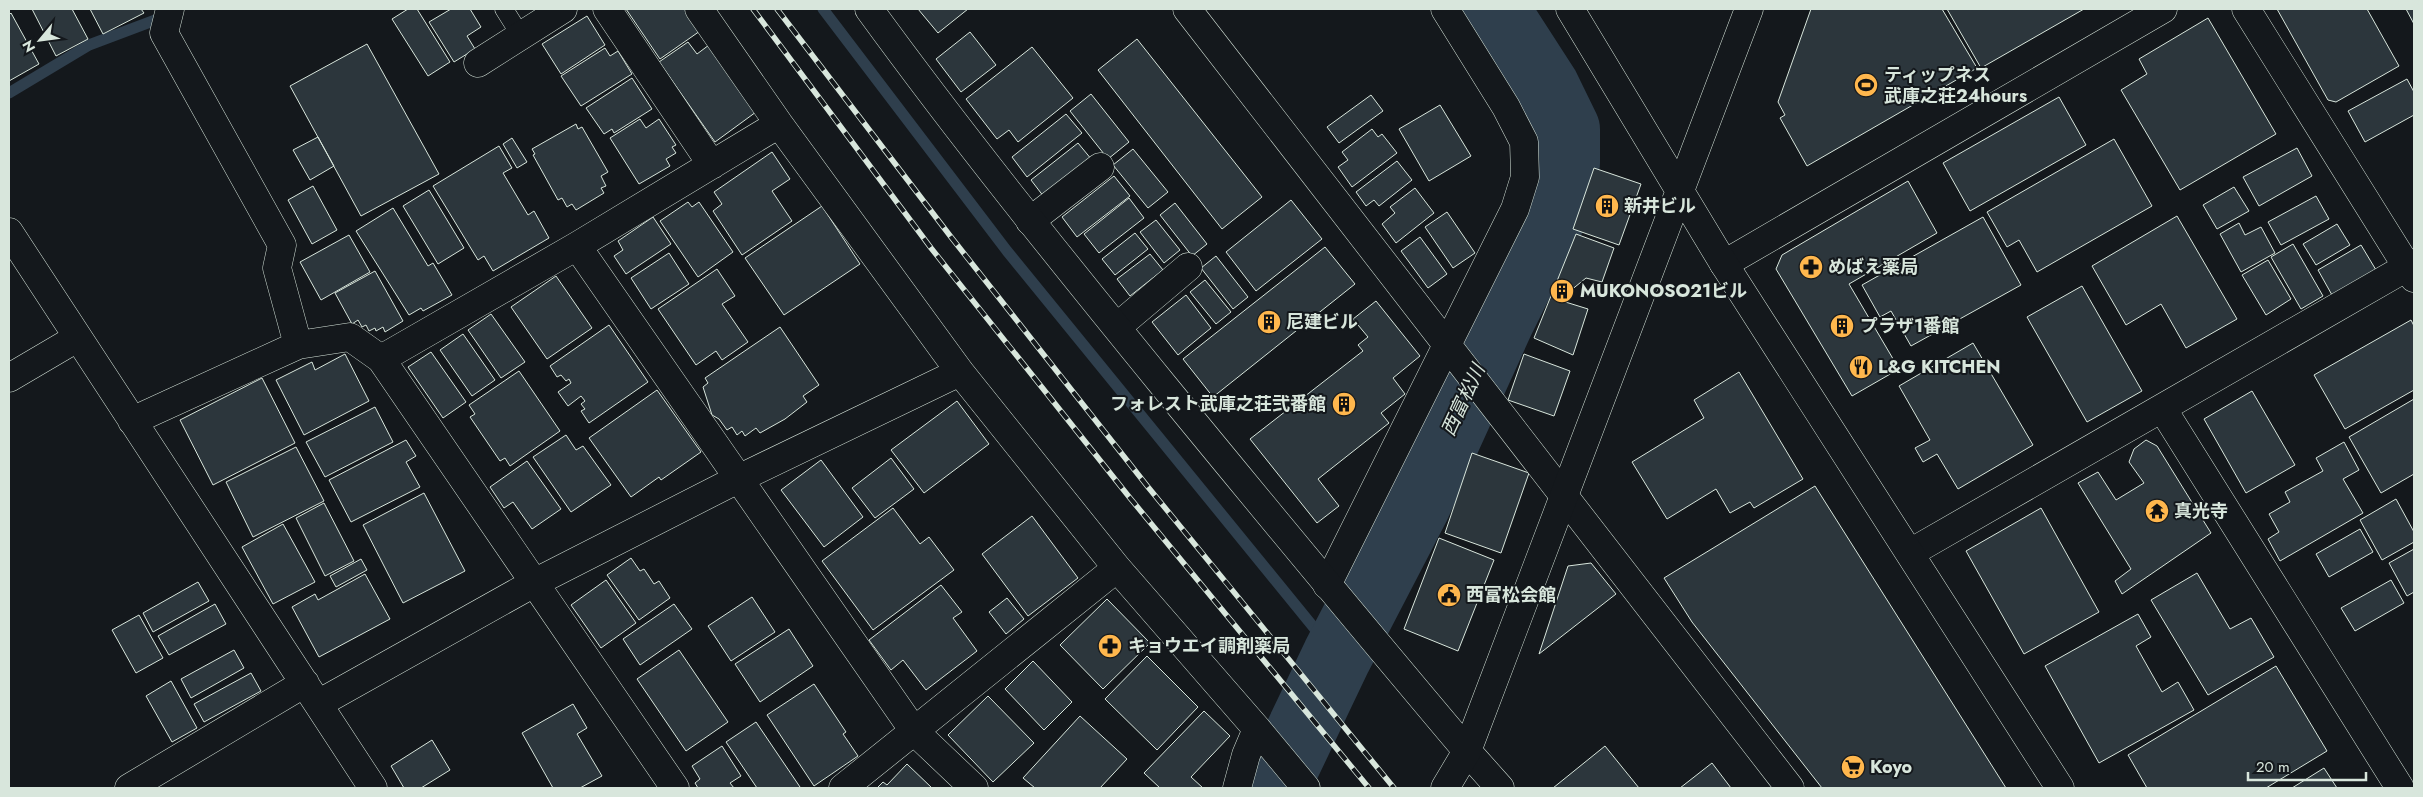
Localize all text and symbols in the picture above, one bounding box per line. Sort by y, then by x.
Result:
north arrow [15,15,65,65]
text: N [17,37,40,56]
place label: ティップネス 武庫之荘24hours [1884,62,2027,109]
sports icon: ティップネス 武庫之荘24hours [1853,72,1879,98]
building icon: 新井ビル [1594,193,1620,219]
place label: 新井ビル [1624,193,1696,219]
pharmacy icon: めばえ薬局 [1798,254,1824,280]
place label: めばえ薬局 [1828,254,1918,280]
building icon: MUKONOSO21ビル [1549,278,1575,304]
place label: MUKONOSO21ビル [1580,278,1747,304]
building icon: 尼建ビル [1256,309,1282,335]
place label: 尼建ビル [1286,309,1358,335]
building icon: プラザ1番館 [1829,313,1855,339]
place label: プラザ1番館 [1860,313,1959,339]
restaurant icon: L&G KITCHEN [1848,354,1874,380]
place label: L&G KITCHEN [1878,354,2001,380]
water label: 西富松川 [1435,358,1492,440]
place label: フォレスト武庫之荘弐番館 [1110,391,1326,417]
building icon: フォレスト武庫之荘弐番館 [1331,391,1357,417]
temple icon: 真光寺 [2144,498,2170,524]
place label: 真光寺 [2174,498,2228,524]
public building icon: 西富松会館 [1436,582,1462,608]
place label: 西富松会館 [1466,582,1556,608]
pharmacy icon: キョウエイ調剤薬局 [1097,633,1123,659]
place label: キョウエイ調剤薬局 [1128,633,1290,659]
scale bar [2248,750,2366,782]
supermarket icon: Koyo [1840,754,1866,780]
place label: Koyo [1870,754,1912,780]
text: 20 m [2256,756,2290,778]

